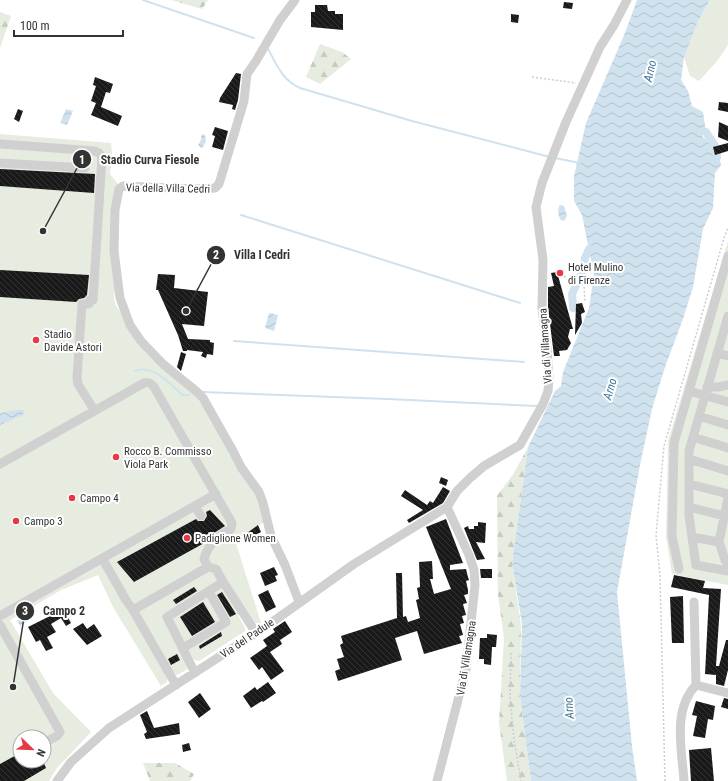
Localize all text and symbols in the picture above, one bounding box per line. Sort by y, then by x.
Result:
scale bar [14,12,123,38]
text: 100 m [20,19,50,33]
water label: Arno [641,59,659,84]
callout: Stadio Curva Fiesole [72,147,207,171]
text: 1 [79,153,85,167]
text: Stadio Curva Fiesole [101,153,200,167]
street label: Via della Villa Cedri [126,181,210,196]
callout: Villa I Cedri [206,243,298,267]
text: 2 [213,248,219,262]
text: Villa I Cedri [234,248,290,262]
place label: Hotel Mulino di Firenze [568,261,624,287]
marker: Hotel Mulino di Firenze [555,268,565,278]
street label: Via di Villamagna [536,308,555,384]
place label: Stadio Davide Astori [44,328,102,354]
marker: Stadio Davide Astori [31,335,41,345]
water label: Arno [600,376,620,402]
place label: Rocco B. Commisso Viola Park [124,445,212,471]
marker: Rocco B. Commisso Viola Park [111,452,121,462]
place label: Campo 4 [80,492,119,505]
marker: Campo 4 [67,493,77,503]
place label: Campo 3 [24,515,63,528]
marker: Campo 3 [11,516,21,526]
place label: Padiglione Women [195,532,276,545]
marker: Padiglione Women [182,533,192,543]
callout: Campo 2 [15,599,93,623]
text: 3 [22,604,28,618]
text: Campo 2 [43,604,85,618]
street label: Via del Padule [218,616,277,661]
street label: Via di Villamagna [454,620,479,696]
water label: Arno [561,697,577,720]
north arrow [12,729,52,769]
text: N [33,747,48,759]

